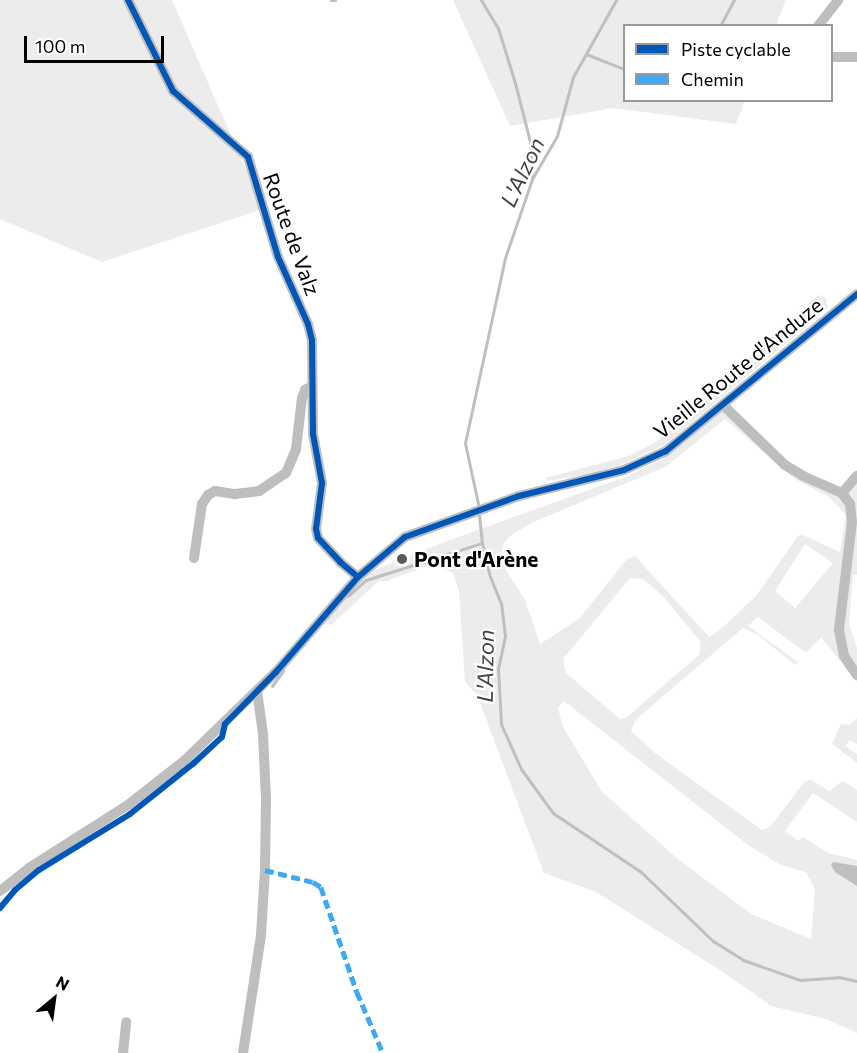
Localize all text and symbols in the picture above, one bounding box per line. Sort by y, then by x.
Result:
scale bar [27,24,166,62]
legend [623,24,833,102]
text: 100 m [35,35,85,57]
text: Piste cyclable [681,38,791,60]
text: Chemin [681,68,744,90]
water label: L'Alzon [495,133,549,211]
street label: Route de Valz [258,169,326,299]
street label: Vieille Route d'Anduze [648,292,828,444]
place label: Pont d'Arène [414,546,538,572]
marker: Pont d'Arène [395,552,409,566]
water label: L'Alzon [471,629,499,703]
north arrow [24,969,84,1029]
text: N [53,972,73,994]

